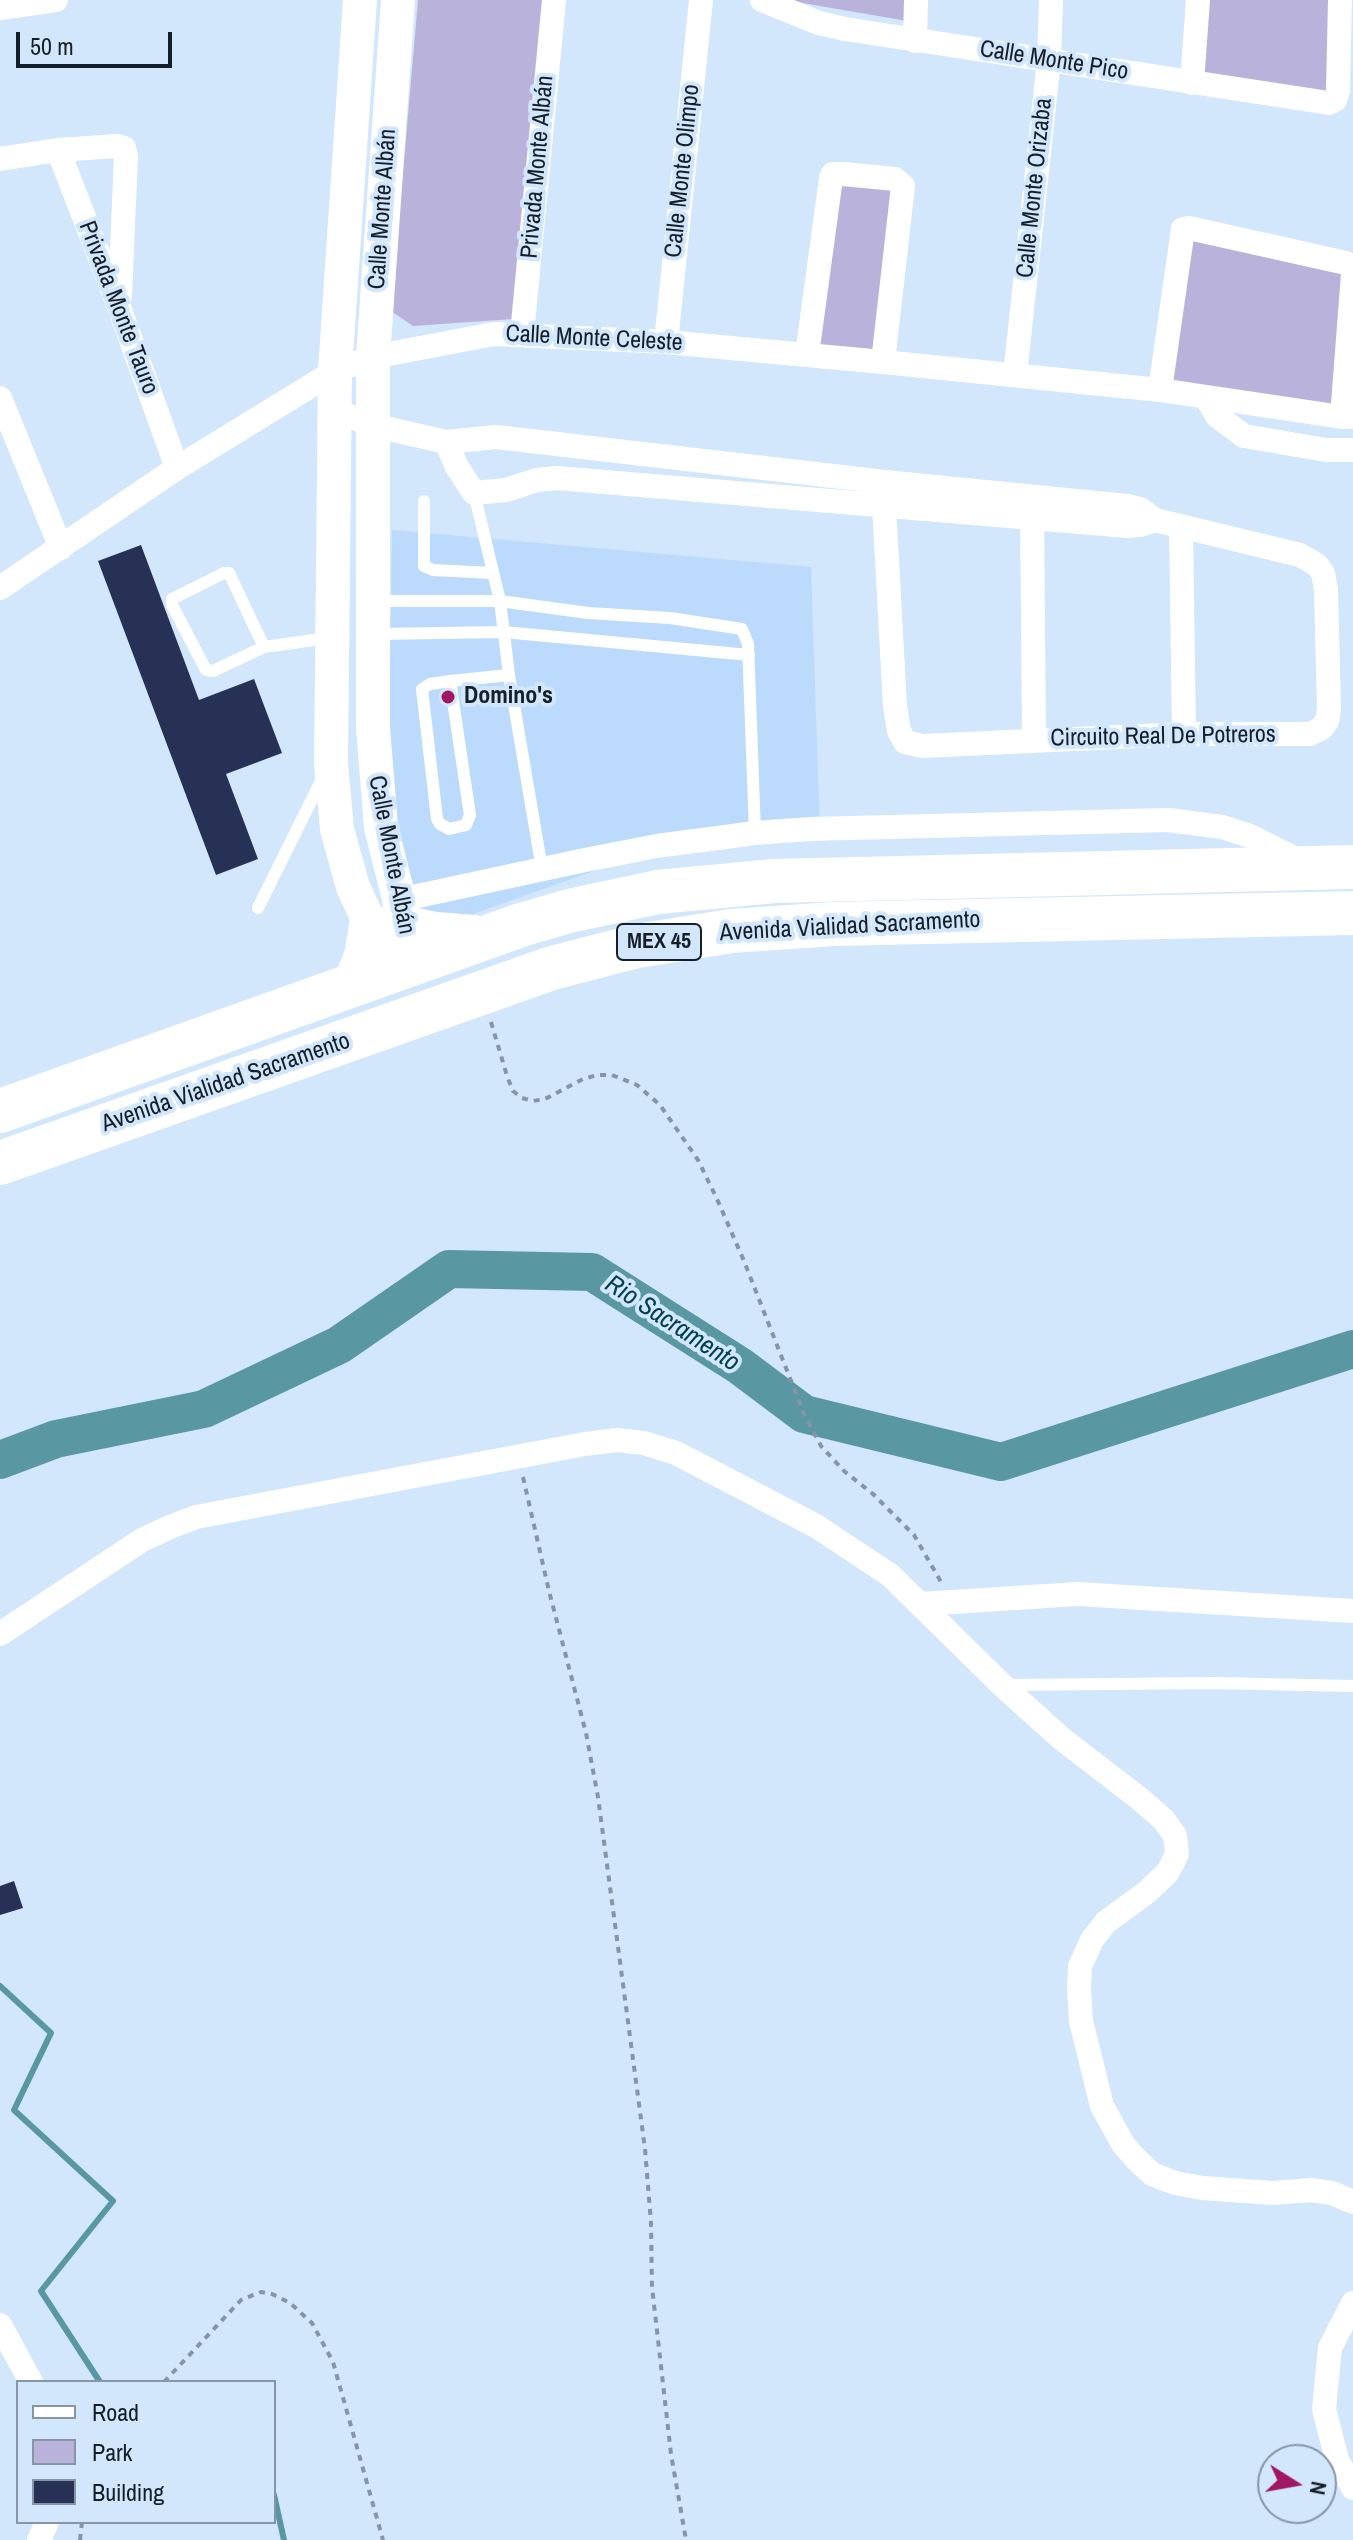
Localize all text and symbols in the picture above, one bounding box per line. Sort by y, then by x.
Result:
scale bar [20,16,176,66]
text: 50 m [30,30,74,62]
street label: Calle Monte Pico [978,35,1130,87]
street label: Privada Monte Albán [516,74,560,260]
street label: Calle Monte Olimpo [660,83,706,259]
street label: Calle Monte Orizaba [1011,97,1059,279]
street label: Calle Monte Albán [363,128,403,290]
street label: Privada Monte Tauro [72,217,164,399]
street label: Calle Monte Celeste [505,320,683,358]
place label: Domino's [464,683,553,711]
marker: Domino's [439,688,457,706]
street label: Circuito Real De Potreros [1050,721,1276,753]
street label: Calle Monte Albán [362,773,420,937]
street label: Avenida Vialidad Sacramento [719,906,981,948]
road number: MEX 45 [617,924,701,960]
street label: Avenida Vialidad Sacramento [98,1027,354,1139]
water label: Rio Sacramento [599,1269,745,1379]
legend [16,2380,276,2524]
text: Road [92,2396,139,2428]
text: Park [92,2436,132,2468]
north arrow [1257,2444,1337,2524]
text: Building [92,2476,164,2508]
text: N [1303,2479,1335,2497]

